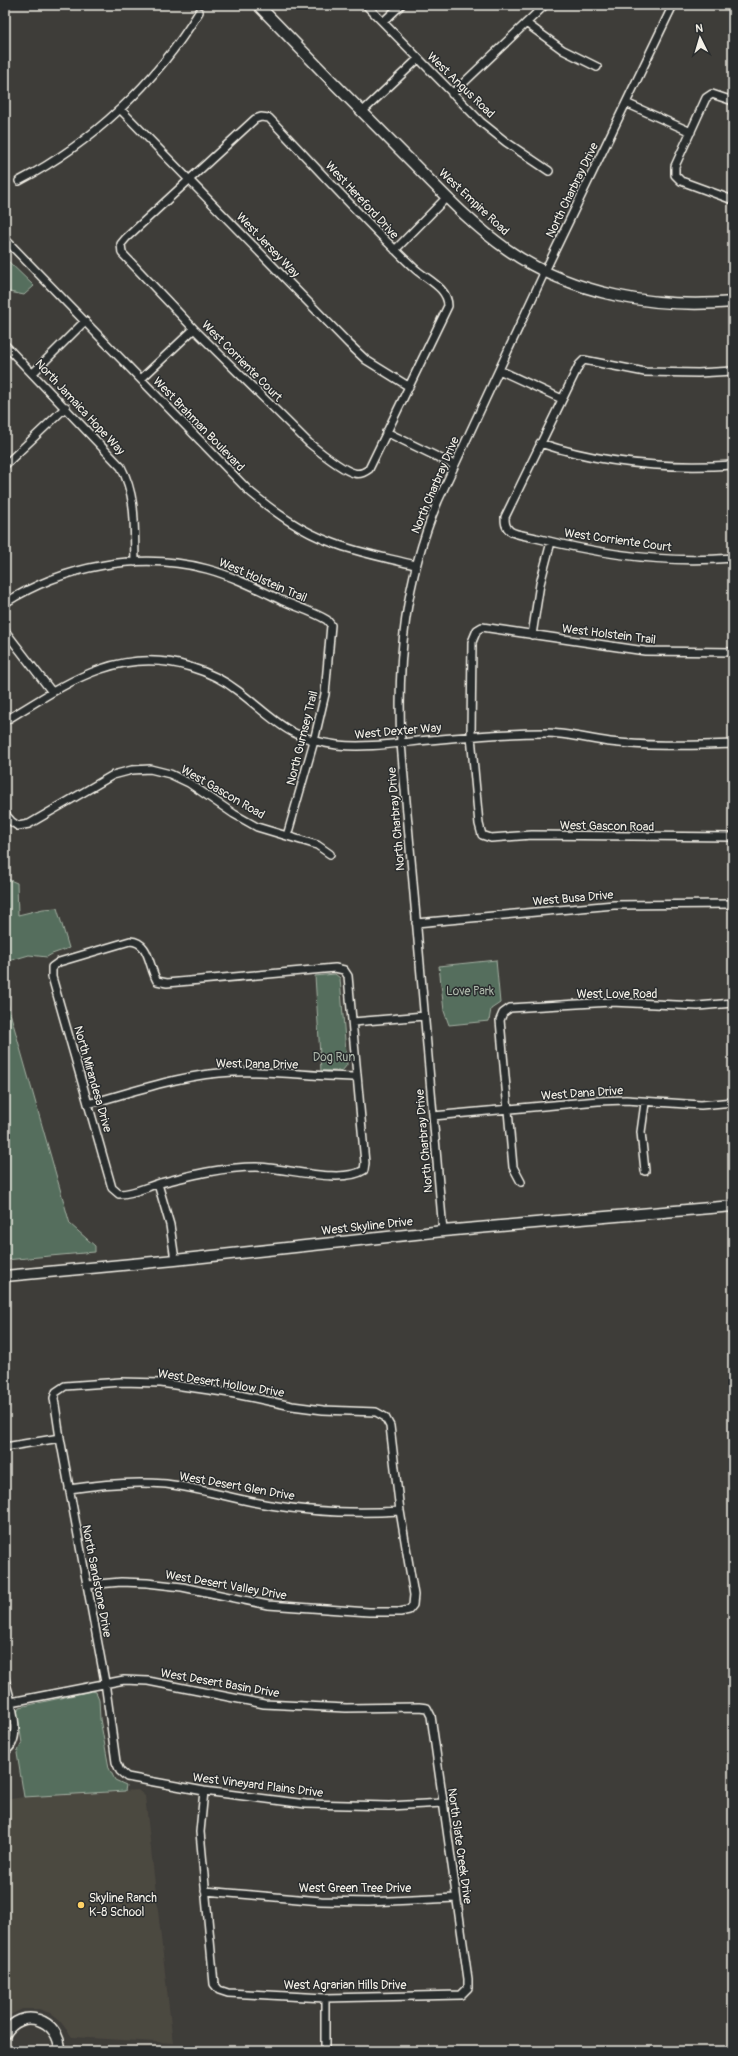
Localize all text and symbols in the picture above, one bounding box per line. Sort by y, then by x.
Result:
north arrow [680,18,720,58]
text: N [695,22,704,35]
street label: West Angus Road [424,49,498,122]
street label: North Charbray Drive [543,140,602,240]
street label: West Hereford Drive [322,158,402,242]
street label: West Empire Road [435,166,512,239]
street label: West Jersey Way [233,210,303,281]
street label: West Corriente Court [198,318,285,405]
street label: North Jamaica Hope Way [31,356,128,458]
street label: West Brahman Boulevard [150,374,248,475]
street label: North Charbray Drive [408,434,463,536]
street label: West Corriente Court [563,526,673,555]
street label: West Holstein Trail [216,555,309,606]
street label: West Holstein Trail [561,621,657,648]
street label: North Gurnsey Trail [283,689,322,787]
street label: West Dexter Way [354,720,442,743]
street label: West Gascon Road [178,762,268,823]
street label: North Charbray Drive [384,766,408,871]
street label: West Gascon Road [560,818,654,835]
street label: West Busa Drive [532,887,614,909]
park label: Love Park [446,984,494,999]
street label: West Love Road [577,987,658,1002]
street label: North Mirandesa Drive [70,1024,115,1134]
park label: Dog Run [313,1050,355,1065]
street label: West Dana Drive [216,1056,298,1073]
street label: West Dana Drive [540,1083,624,1104]
street label: North Charbray Drive [412,1088,436,1193]
street label: West Skyline Drive [321,1214,414,1239]
street label: West Desert Hollow Drive [157,1366,285,1401]
street label: West Desert Glen Drive [178,1469,296,1504]
street label: North Sandstone Drive [78,1524,115,1639]
street label: West Desert Valley Drive [164,1567,288,1604]
street label: West Desert Basin Drive [159,1666,280,1701]
street label: West Vineyard Plains Drive [192,1770,324,1801]
street label: North Slate Creek Drive [444,1787,475,1905]
street label: West Green Tree Drive [299,1881,411,1896]
place label: Skyline Ranch K-8 School [89,1891,157,1920]
marker: Skyline Ranch K-8 School [76,1900,86,1910]
street label: West Agrarian Hills Drive [284,1978,406,1993]

